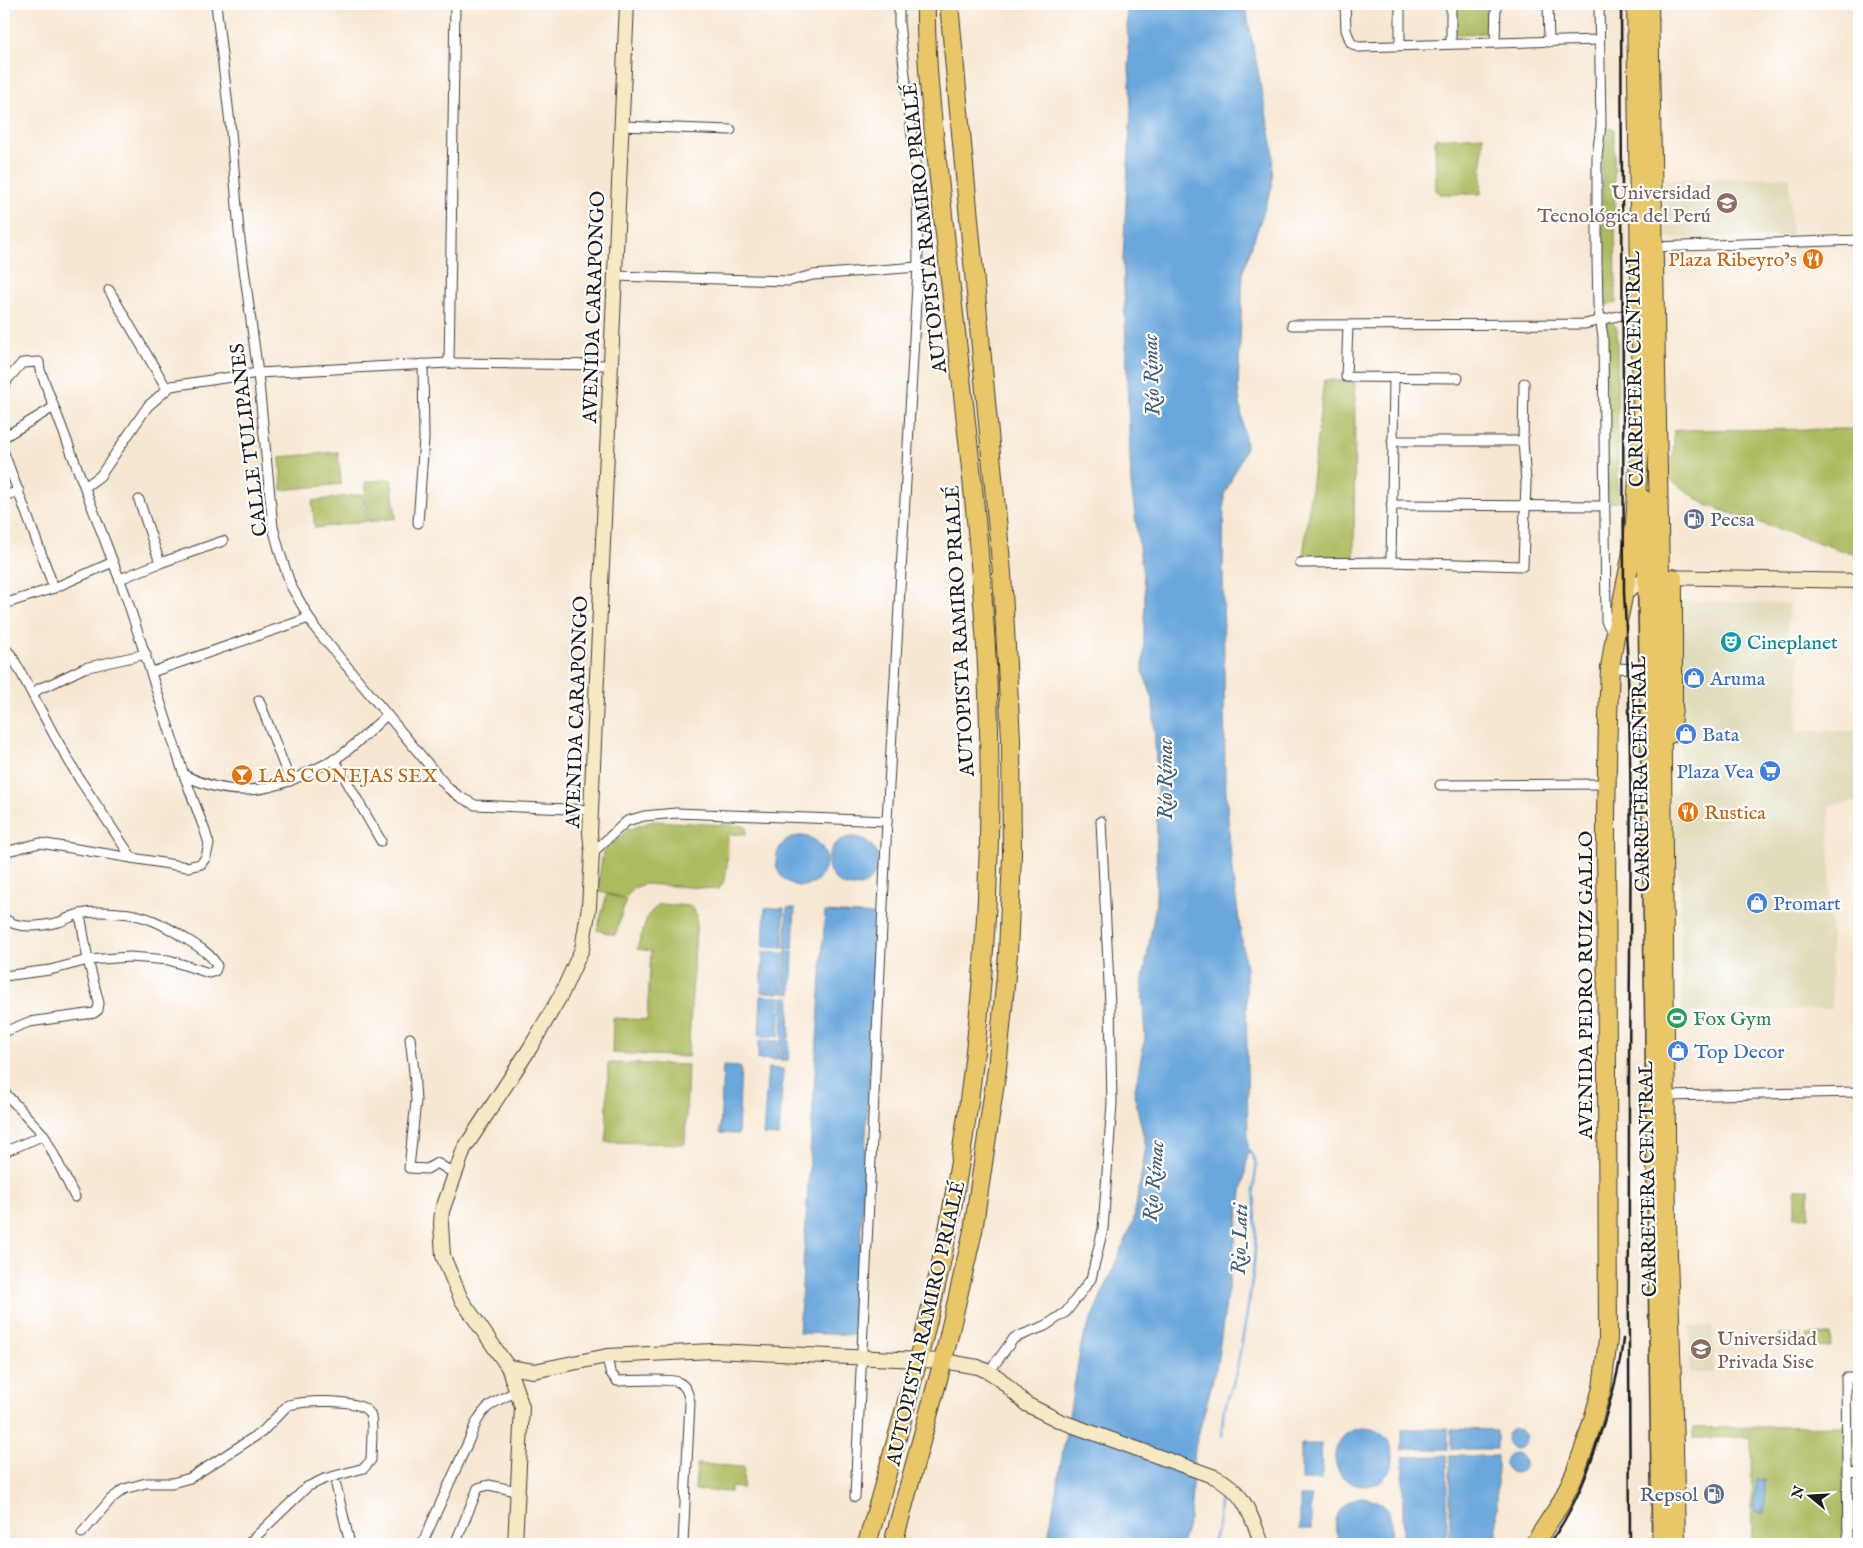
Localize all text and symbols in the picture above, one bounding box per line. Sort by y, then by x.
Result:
street label: AUTOPISTA RAMIRO PRIALÉ [898,81,953,375]
place label: Universidad Tecnológica del Perú [1537,181,1711,229]
street label: AVENIDA CARAPONGO [578,190,611,425]
school or university icon: Universidad Tecnológica del Perú [1715,191,1739,215]
restaurant icon: Plaza Ribeyro’s [1801,247,1825,271]
place label: Plaza Ribeyro’s [1668,248,1797,273]
street label: CARRETERA CENTRAL [1621,250,1650,487]
water label: Río Rímac [1138,333,1167,416]
street label: CALLE TULIPANES [225,342,274,538]
street label: AUTOPISTA RAMIRO PRIALÉ [940,484,981,778]
fuel station icon: Pecsa [1682,507,1706,531]
place label: Pecsa [1710,508,1755,533]
street label: AVENIDA CARAPONGO [561,595,594,830]
theatre icon: Cineplanet [1719,630,1743,654]
place label: Cineplanet [1747,631,1838,656]
street label: CARRETERA CENTRAL [1627,655,1656,892]
shop icon: Aruma [1682,666,1706,690]
place label: Aruma [1709,667,1766,692]
shop icon: Bata [1674,722,1698,746]
place label: Bata [1702,723,1740,748]
water label: Río Rímac [1153,737,1180,820]
supermarket icon: Plaza Vea [1758,759,1782,783]
place label: Plaza Vea [1676,760,1754,785]
bar icon: LAS CONEJAS SEX [230,763,254,787]
place label: LAS CONEJAS SEX [258,764,438,789]
restaurant icon: Rustica [1676,800,1700,824]
place label: Rustica [1704,801,1766,826]
street label: AVENIDA PEDRO RUIZ GALLO [1574,831,1599,1140]
shop icon: Promart [1745,891,1769,915]
place label: Promart [1773,892,1841,917]
sports icon: Fox Gym [1665,1006,1689,1030]
place label: Fox Gym [1693,1007,1771,1032]
shop icon: Top Decor [1666,1039,1690,1063]
place label: Top Decor [1694,1040,1785,1065]
street label: CARRETERA CENTRAL [1634,1060,1663,1297]
water label: Río Rímac [1137,1139,1172,1223]
street label: AUTOPISTA RAMIRO PRIALÉ [881,1178,971,1469]
water label: Rio_Lati [1226,1201,1255,1275]
place label: Universidad Privada Sise [1717,1327,1817,1375]
school or university icon: Universidad Privada Sise [1689,1337,1713,1361]
north arrow [1786,1470,1836,1520]
fuel station icon: Repsol [1702,1482,1726,1506]
place label: Repsol [1640,1483,1699,1508]
text: N [1788,1484,1809,1502]

